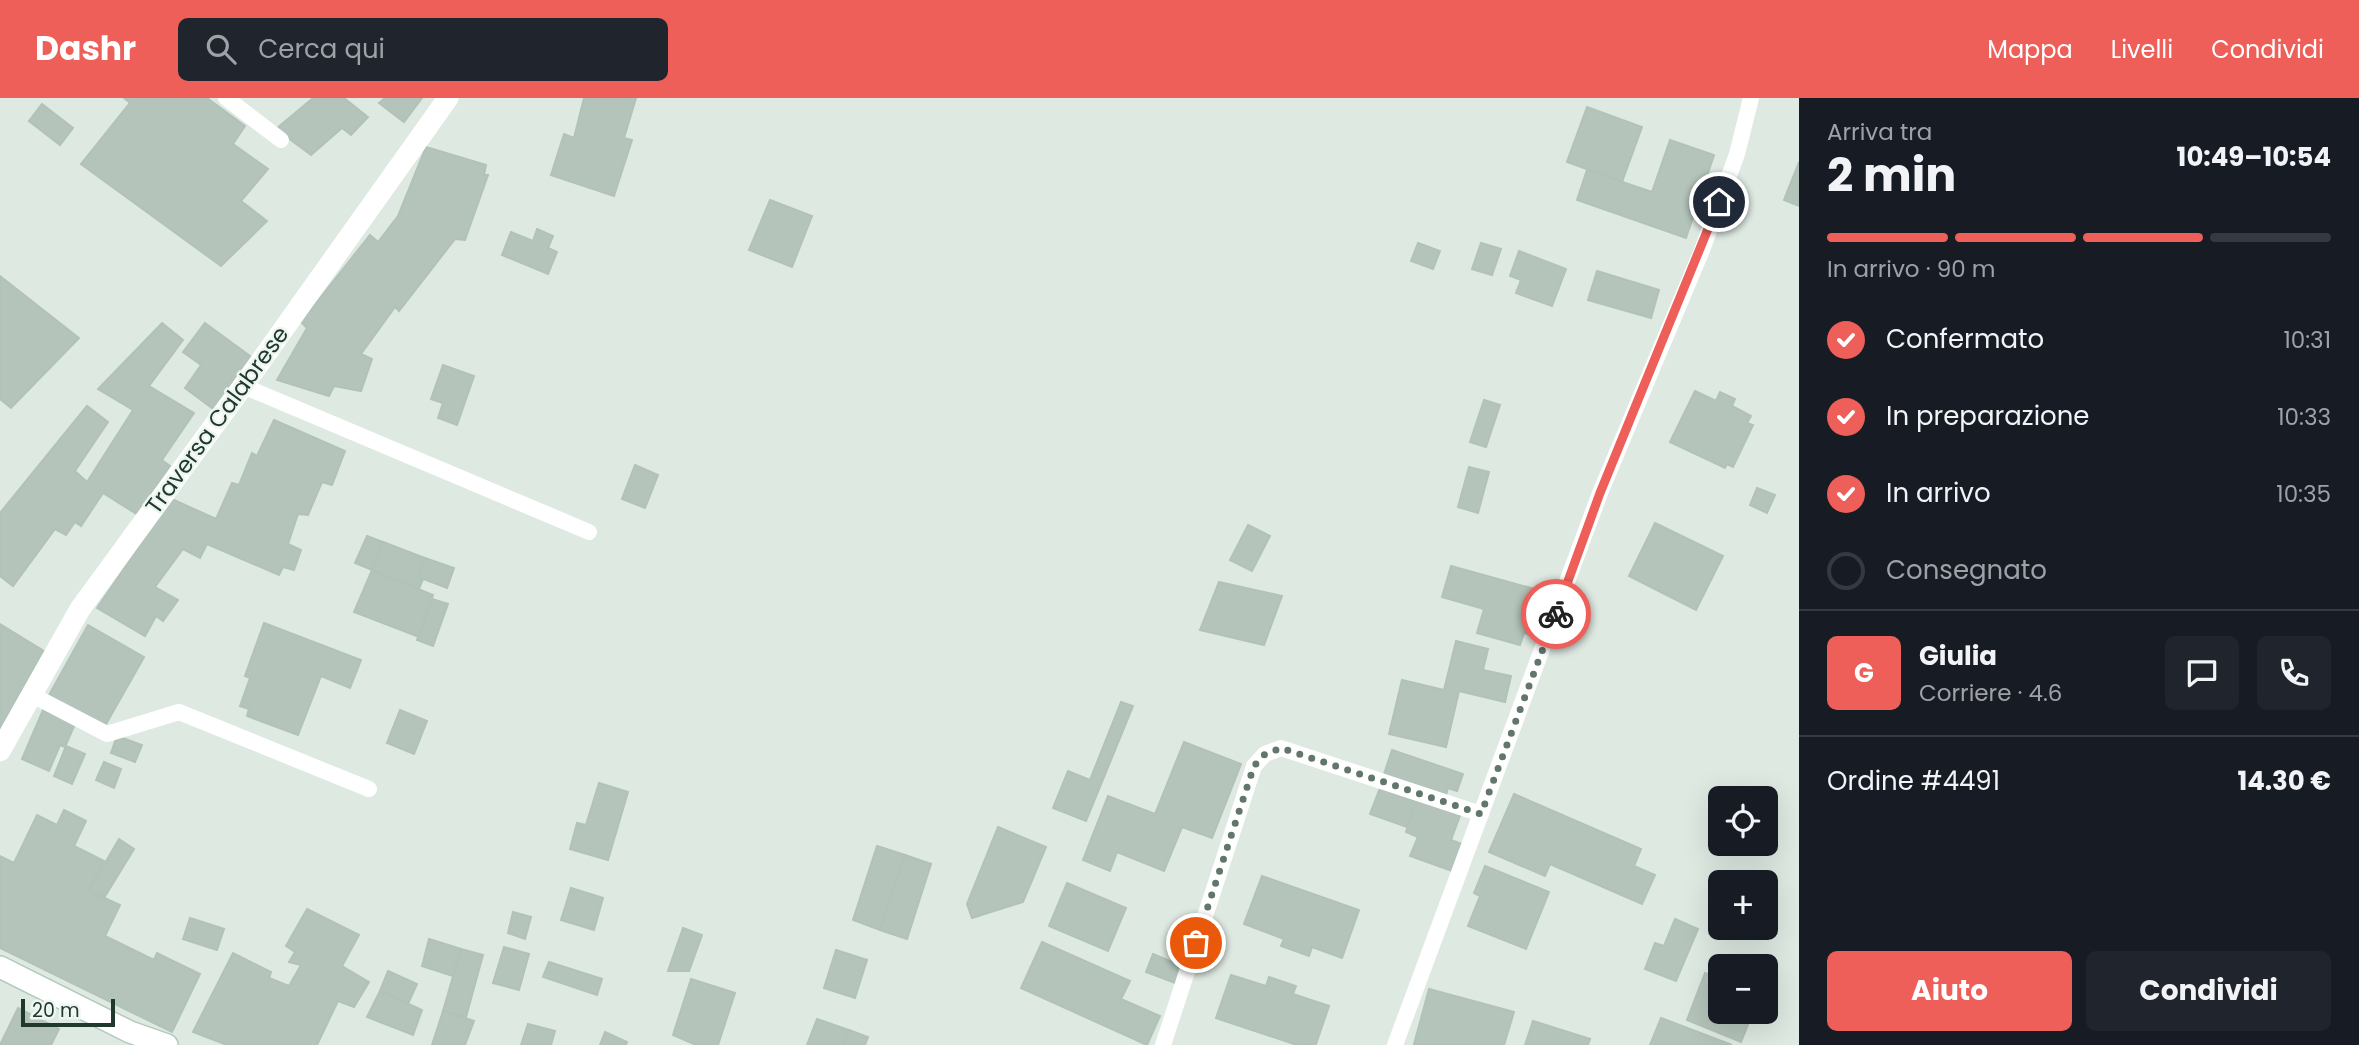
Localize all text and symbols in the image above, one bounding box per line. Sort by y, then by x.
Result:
search box [178,18,668,81]
text: Dashr [35,25,136,72]
icon: search [202,30,240,68]
text: Cerca qui [258,31,385,67]
text: Mappa [1987,33,2073,66]
text: Livelli [2111,33,2173,66]
text: Condividi [2211,33,2324,66]
text: Arriva tra [1827,116,1932,148]
text: 10:49–10:54 [2177,139,2331,175]
text: 2 min [1827,143,1956,207]
pin [1689,172,1749,232]
icon: home [1700,183,1738,221]
text: In arrivo · 90 m [1827,253,1995,285]
street label: Traversa Calabrese [138,320,296,520]
icon: check [1827,321,1865,359]
text: Confermato [1886,321,2044,357]
text: 10:31 [2283,324,2331,356]
icon: check [1827,398,1865,436]
text: In preparazione [1886,398,2089,434]
text: 10:33 [2277,401,2331,433]
icon: check [1827,475,1865,513]
text: In arrivo [1886,475,1991,511]
text: 10:35 [2276,478,2331,510]
text: Consegnato [1886,552,2047,588]
courier [1521,579,1591,649]
icon: bike [1537,595,1575,633]
button: chat [2165,636,2239,710]
button: phone [2257,636,2331,710]
text: Giulia [1919,638,1997,674]
text: G [1854,655,1874,691]
text: Corriere · 4.6 [1919,677,2062,709]
text: Ordine #4491 [1827,763,2000,799]
text: 14.30 € [2237,763,2331,799]
map controls [1708,786,1778,1024]
button: locate [1708,786,1778,856]
button: + [1708,870,1778,940]
pin [1166,913,1226,973]
icon: bag [1177,924,1215,962]
button: Aiuto [1827,951,2072,1031]
button: Condividi [2086,951,2331,1031]
button: − [1708,954,1778,1024]
scale bar [21,996,116,1028]
text: 20 m [32,997,80,1024]

